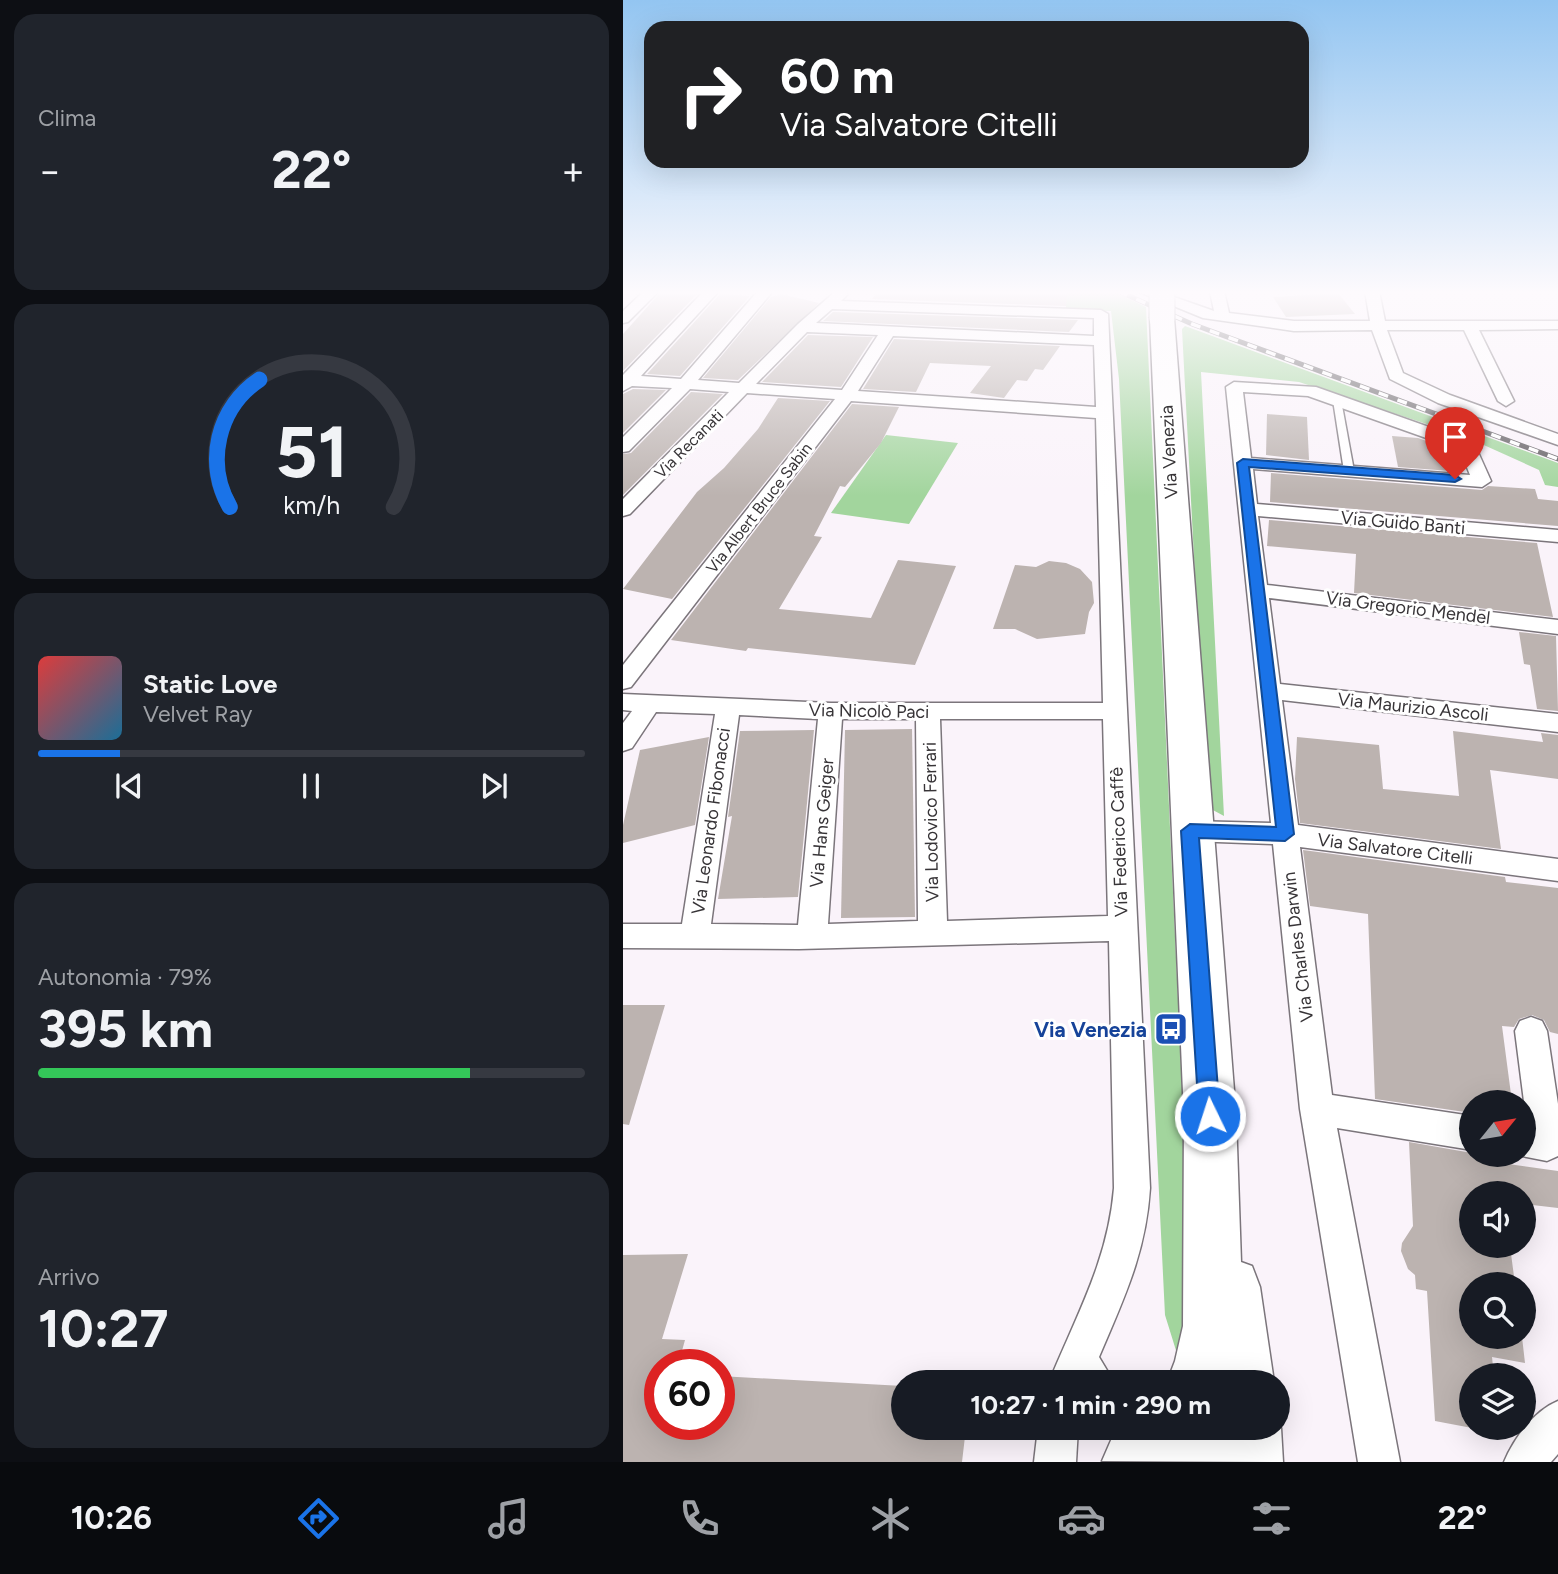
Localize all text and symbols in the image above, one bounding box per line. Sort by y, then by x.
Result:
text: 60 m [780,46,895,105]
icon: right [665,49,756,140]
text: Clima [38,104,96,132]
text: Via Salvatore Citelli [780,106,1058,144]
text: 22° [272,139,351,201]
text: − [38,148,62,194]
text: + [561,148,585,194]
street label: Via Venezia [1156,405,1182,499]
street label: Via Recanati [651,406,727,482]
pin [1425,407,1485,479]
text: 51 [275,409,348,496]
icon: arrive [1436,418,1474,456]
street label: Via Albert Bruce Sabin [702,439,816,577]
text: km/h [283,490,340,520]
street label: Via Guido Banti [1340,507,1466,539]
street label: Via Gregorio Mendel [1325,587,1491,629]
text: Static Love [143,668,277,700]
street label: Via Maurizio Ascoli [1336,688,1490,726]
street label: Via Nicolò Paci [808,699,930,723]
text: Velvet Ray [143,700,252,728]
street label: Via Leonardo Fibonacci [687,726,735,916]
street label: Via Lodovico Ferrari [919,742,943,902]
street label: Via Hans Geiger [805,757,839,889]
street label: Via Federico Caffè [1105,766,1133,917]
icon: previous [110,767,148,805]
icon: pause [292,767,330,805]
icon: next [475,767,513,805]
street label: Via Salvatore Citelli [1316,829,1474,869]
street label: Via Charles Darwin [1278,871,1318,1023]
text: Autonomia · 79% [38,963,212,991]
text: 395 km [38,998,213,1060]
bus stop icon: Via Venezia [1152,1010,1190,1048]
place label: Via Venezia [1034,1017,1147,1042]
position arrow [1173,1079,1247,1153]
north arrow [1459,1090,1537,1167]
map controls [1459,1090,1536,1440]
button: sound [1459,1181,1536,1258]
text: Arrivo [38,1263,100,1291]
button: search [1459,1272,1536,1349]
text: 10:27 [38,1298,168,1360]
speed limit sign: 60 [644,1349,735,1440]
button: layers [1459,1363,1536,1440]
text: 10:27 · 1 min · 290 m [970,1389,1211,1421]
icon: directions [294,1494,343,1543]
icon: music [484,1494,533,1543]
icon: phone [675,1494,724,1543]
icon: climate [866,1494,915,1543]
icon: car [1057,1494,1106,1543]
icon: filters [1247,1494,1296,1543]
text: 10:26 [71,1499,152,1537]
text: 22° [1438,1499,1487,1537]

